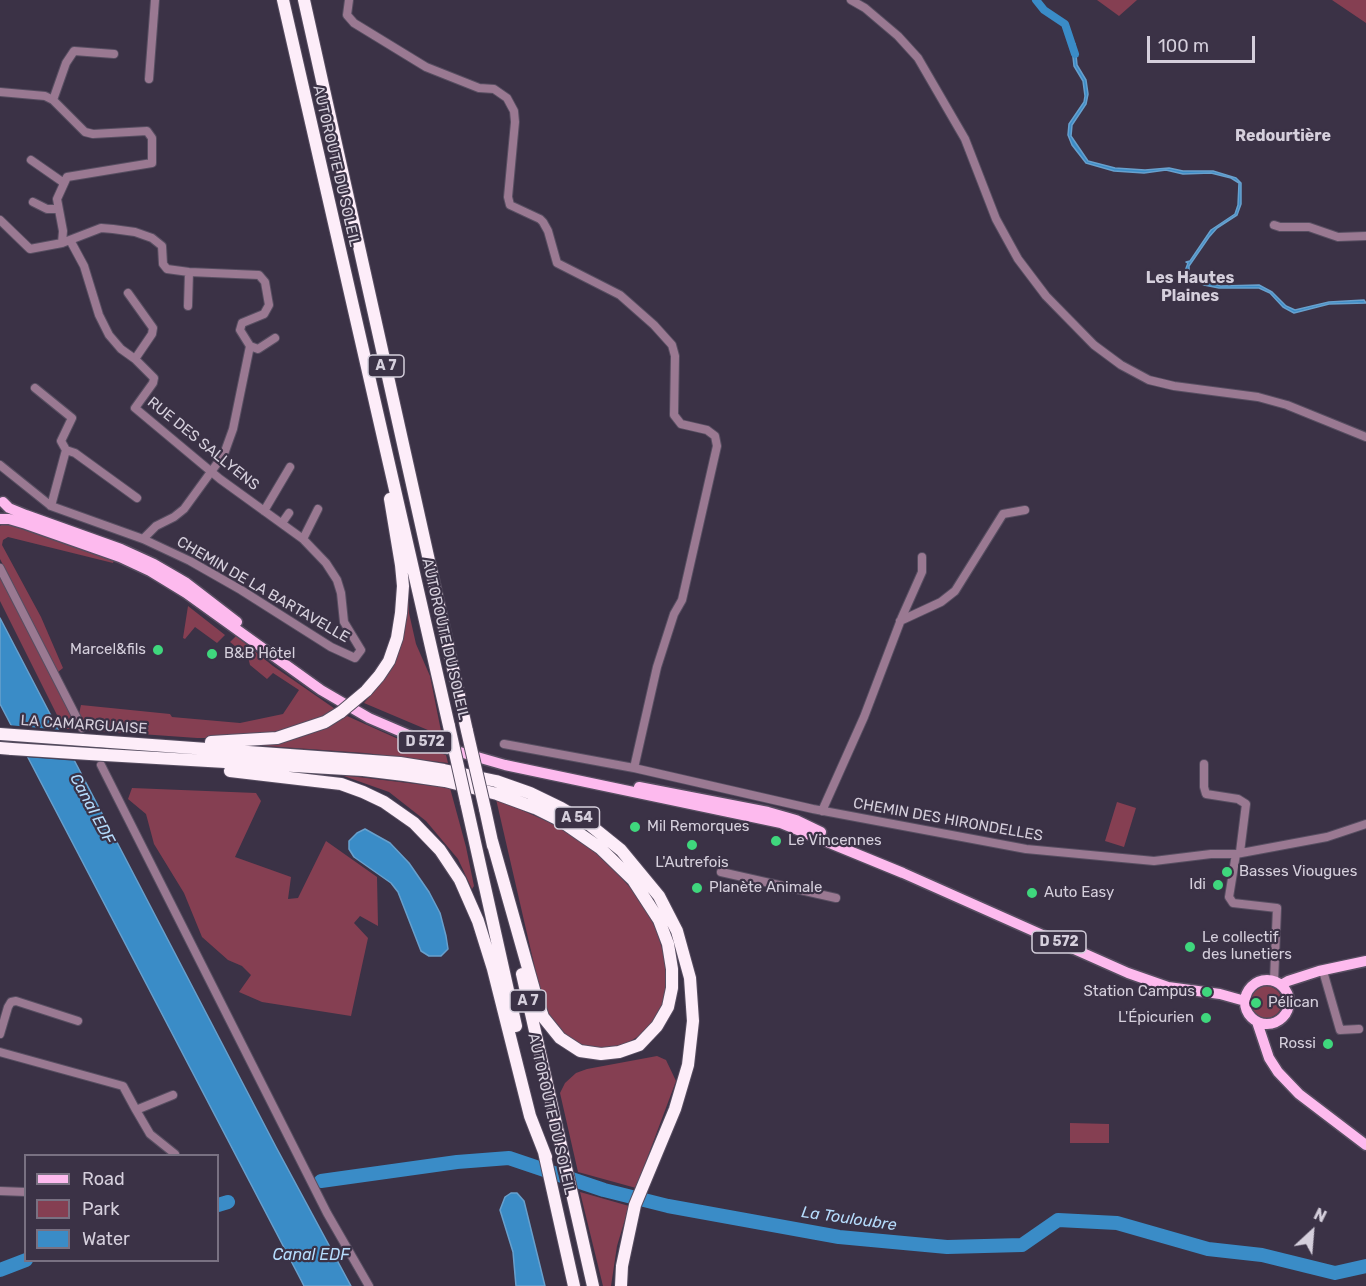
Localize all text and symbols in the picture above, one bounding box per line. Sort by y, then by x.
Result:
scale bar [1150,24,1258,62]
text: 100 m [1158,35,1209,57]
street label: AUTOROUTE DU SOLEIL [309,84,363,248]
district label: Redourtière [1235,126,1331,146]
district label: Les Hautes Plaines [1146,268,1234,306]
road number: A 7 [368,355,404,377]
street label: RUE DES SALLYENS [143,393,263,495]
street label: CHEMIN DE LA BARTAVELLE [173,533,353,647]
street label: AUTOROUTE DU SOLEIL [418,557,472,721]
place label: Marcel&fils [70,641,146,659]
marker: Marcel&fils [151,643,165,657]
place label: B&B Hôtel [224,645,295,663]
marker: B&B Hôtel [205,647,219,661]
street label: LA CAMARGUAISE [20,712,148,738]
road number: D 572 [398,731,452,753]
water label: Canal EDF [65,770,119,848]
street label: CHEMIN DES HIRONDELLES [852,794,1044,846]
road number: A 54 [554,807,600,829]
place label: Mil Remorques [647,818,749,836]
marker: Mil Remorques [628,820,642,834]
place label: Le Vincennes [788,832,882,850]
marker: Le Vincennes [769,834,783,848]
marker: L'Autrefois [685,838,699,852]
place label: L'Autrefois [655,854,729,872]
place label: Basses Viougues [1239,863,1357,881]
marker: Basses Viougues [1220,865,1234,879]
place label: Idi [1189,876,1206,894]
marker: Idi [1211,878,1225,892]
place label: Planète Animale [709,879,822,897]
marker: Planète Animale [690,881,704,895]
place label: Auto Easy [1044,884,1114,902]
marker: Auto Easy [1025,886,1039,900]
place label: Le collectif des lunetiers [1202,929,1292,964]
road number: D 572 [1032,931,1086,953]
marker: Le collectif des lunetiers [1183,940,1197,954]
place label: Station Campus [1084,983,1195,1001]
marker: Station Campus [1200,985,1214,999]
road number: A 7 [510,990,546,1012]
place label: Pélican [1268,994,1319,1012]
marker: Pélican [1249,996,1263,1010]
place label: L'Épicurien [1118,1009,1194,1027]
marker: L'Épicurien [1199,1011,1213,1025]
street label: AUTOROUTE DU SOLEIL [524,1032,578,1196]
place label: Rossi [1279,1035,1316,1053]
marker: Rossi [1321,1037,1335,1051]
legend [24,1154,219,1262]
text: Road [82,1168,125,1190]
text: Park [82,1198,119,1220]
north arrow [1282,1202,1342,1262]
water label: La Touloubre [800,1203,898,1235]
text: N [1311,1204,1329,1226]
text: Water [82,1228,130,1250]
water label: Canal EDF [272,1245,350,1265]

